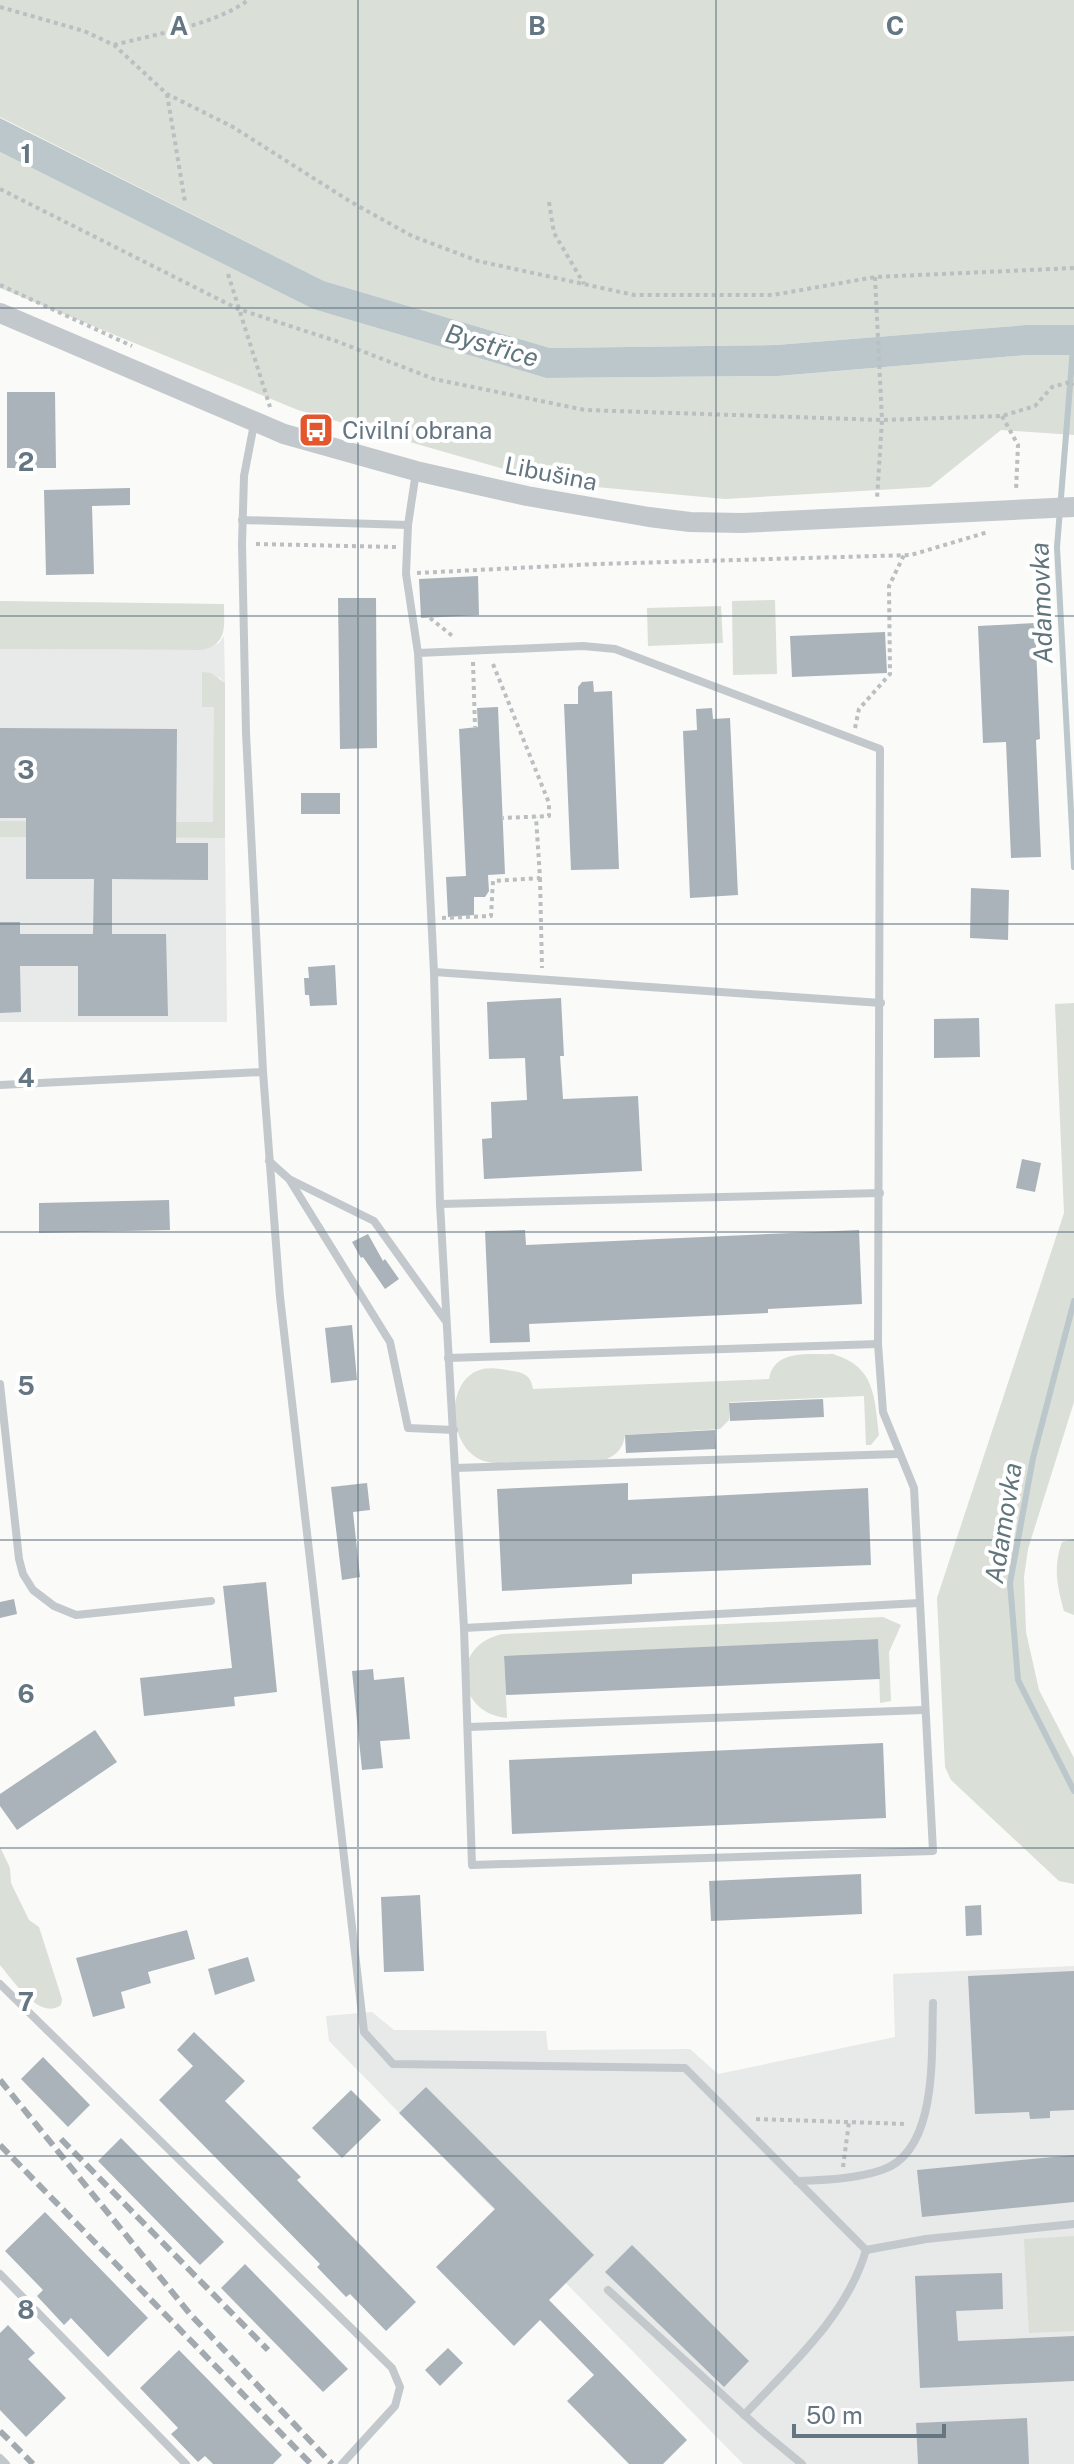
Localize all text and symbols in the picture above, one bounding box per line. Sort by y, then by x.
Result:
text: A [170,10,189,41]
text: B [528,10,546,41]
text: C [886,10,904,41]
text: 1 [20,138,32,169]
water label: Bystřice [442,317,542,373]
bus stop icon: Civilní obrana [297,411,335,449]
place label: Civilní obrana [342,416,492,444]
text: 2 [18,446,34,477]
street label: Libušina [502,450,600,496]
water label: Adamovka [1023,542,1059,664]
text: 3 [17,754,35,785]
text: 4 [17,1062,35,1093]
text: 5 [17,1370,35,1401]
water label: Adamovka [978,1460,1028,1586]
text: 6 [17,1678,35,1709]
text: 7 [18,1986,34,2017]
text: 8 [17,2294,35,2325]
scale bar [794,2388,944,2438]
text: 50 m [806,2401,863,2429]

